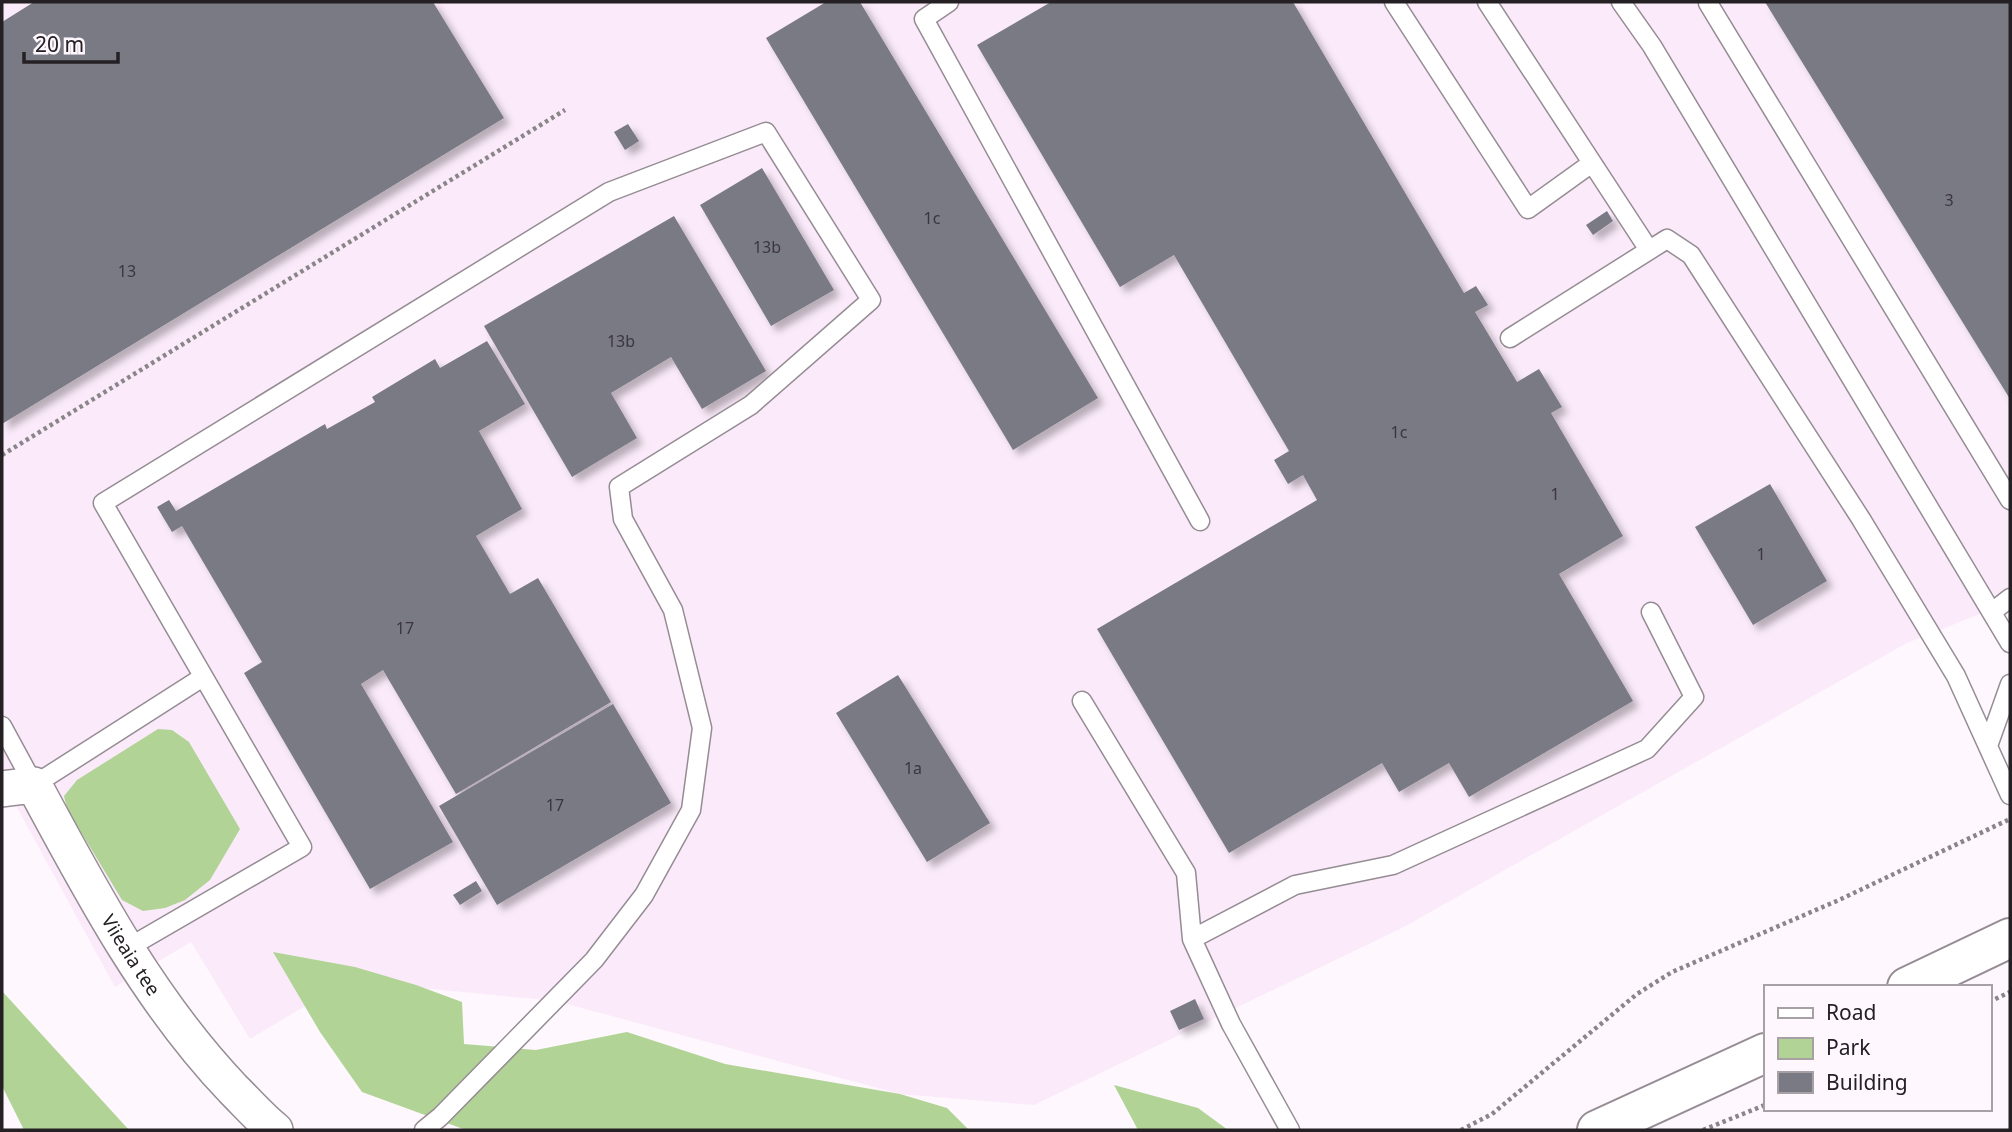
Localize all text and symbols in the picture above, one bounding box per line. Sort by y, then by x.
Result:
scale bar [24,21,119,65]
text: 20 m [35,30,84,58]
house number: 3 [1944,189,1954,211]
house number: 1c [924,207,941,229]
house number: 13b [753,236,781,258]
house number: 13 [118,260,136,282]
house number: 13b [607,330,635,352]
house number: 1c [1391,421,1408,443]
house number: 1 [1550,483,1560,505]
house number: 1 [1756,543,1766,565]
house number: 17 [396,617,414,639]
house number: 1a [904,757,922,779]
house number: 17 [546,794,564,816]
street label: Viieaia tee [96,910,167,1001]
legend [1764,985,1991,1111]
text: Road [1826,998,1876,1026]
text: Park [1826,1033,1871,1061]
text: Building [1826,1068,1908,1096]

